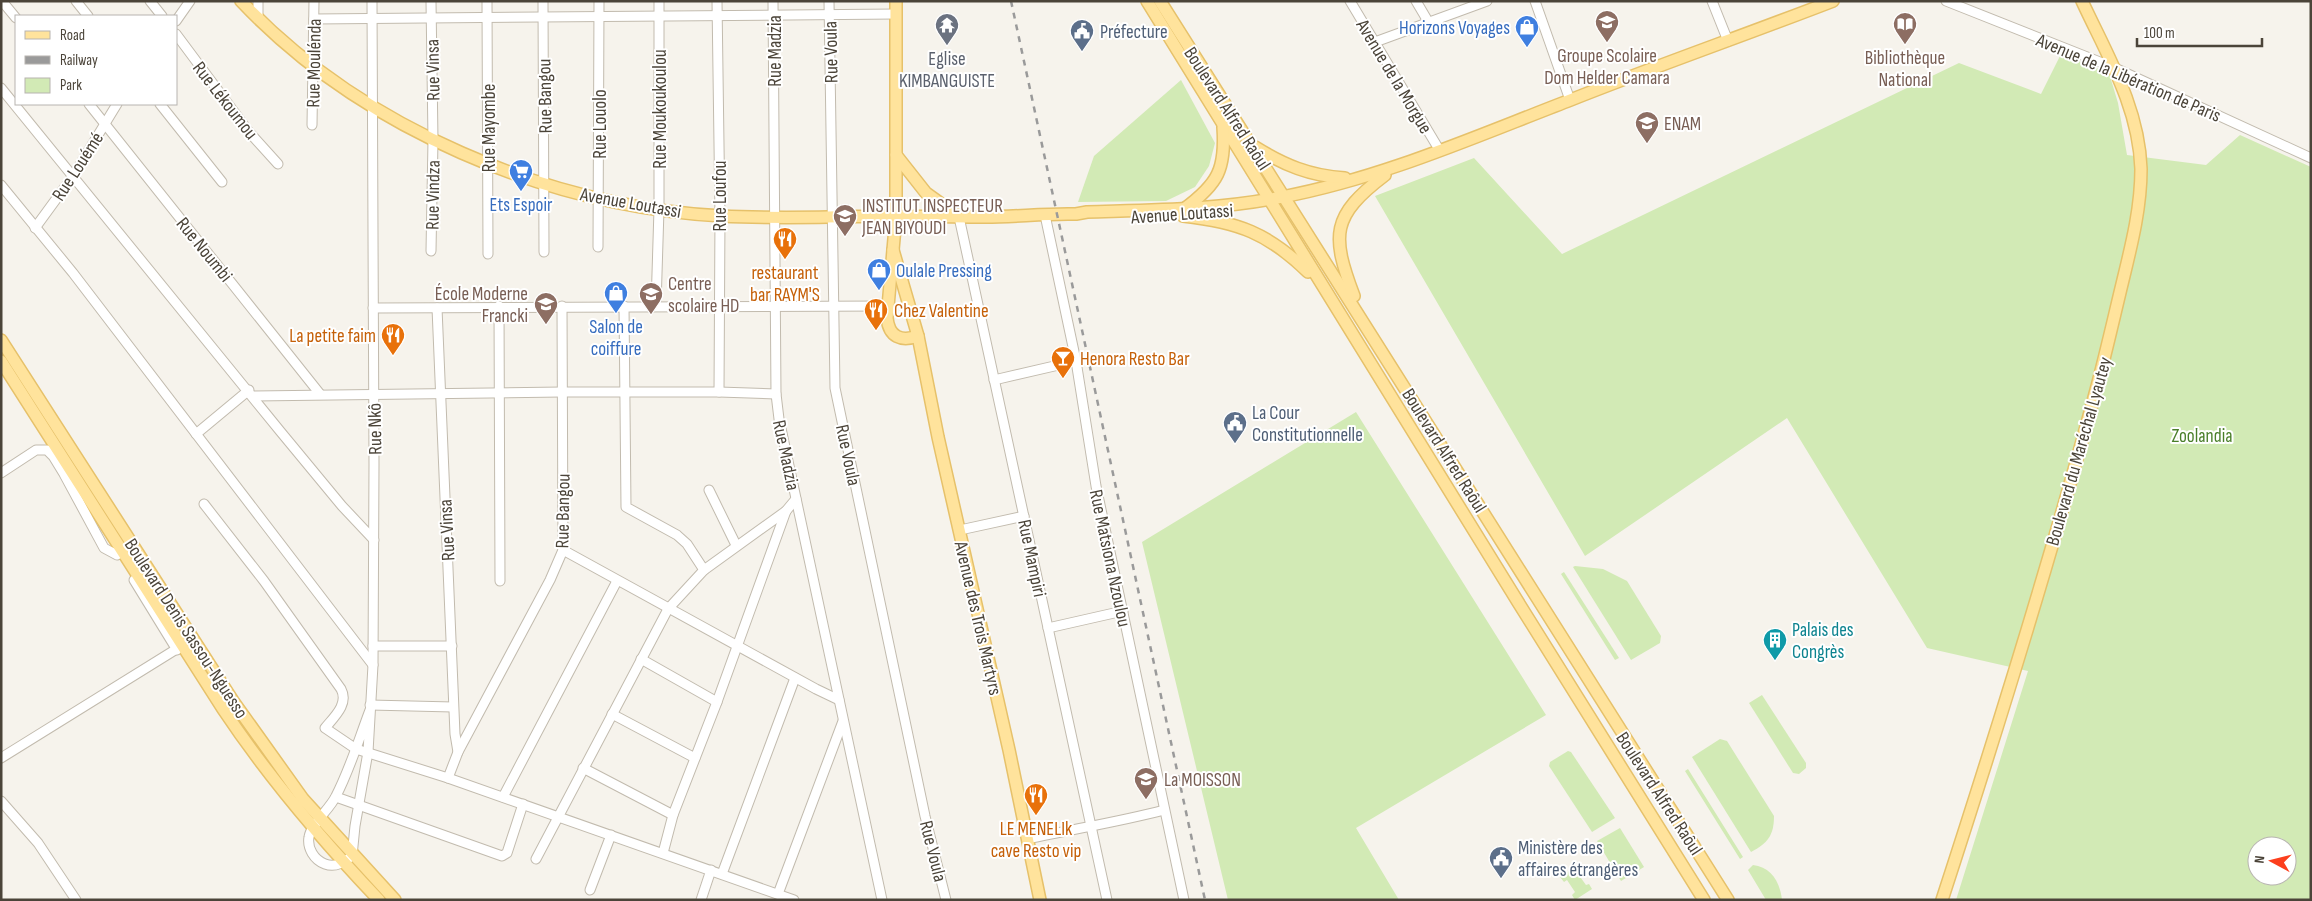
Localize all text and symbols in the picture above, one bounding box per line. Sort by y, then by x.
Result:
school or university icon: Groupe Scolaire Dom Helder Camara [1594,9,1620,43]
library icon: Bibliothèque National [1892,11,1918,45]
temple icon: Eglise KIMBANGUISTE [934,12,960,46]
shop icon: Horizons Voyages [1514,14,1540,48]
legend [15,15,178,105]
street label: Rue Madzia [764,15,787,87]
street label: Avenue de la Morgue [1350,15,1437,138]
scale bar [2137,15,2262,47]
place label: Horizons Voyages [1399,17,1510,40]
street label: Rue Moulénda [302,18,327,108]
public building icon: Préfecture [1069,18,1095,52]
street label: Rue Voula [819,21,844,83]
place label: Préfecture [1100,21,1168,44]
text: 100 m [2144,24,2175,43]
text: Road [60,26,85,45]
street label: Avenue de la Libération de Paris [2032,29,2224,128]
street label: Rue Vinsa [421,39,446,101]
street label: Boulevard Alfred Raôul [1178,43,1275,175]
place label: Groupe Scolaire Dom Helder Camara [1544,45,1670,90]
place label: Bibliothèque National [1865,47,1945,92]
place label: Eglise KIMBANGUISTE [899,48,995,93]
street label: Rue Moukoukoulou [649,49,672,169]
text: Railway [60,51,98,70]
street label: Rue Lékoumou [187,57,262,145]
street label: Rue Bangou [533,58,558,134]
text: Park [60,76,82,95]
street label: Rue Mayombe [478,84,501,172]
street label: Rue Louolo [589,89,612,159]
school or university icon: ENAM [1634,110,1660,144]
place label: ENAM [1664,113,1701,136]
street label: Rue Louémé [48,128,109,206]
supermarket icon: Ets Espoir [508,158,534,192]
street label: Rue Vindza [421,160,446,230]
street label: Rue Loufou [709,161,732,231]
street label: Avenue Loutassi [577,183,683,224]
place label: Ets Espoir [490,194,553,217]
place label: INSTITUT INSPECTEUR JEAN BIYOUDI [861,195,1003,240]
street label: Avenue Loutassi [1129,199,1234,230]
school or university icon: INSTITUT INSPECTEUR JEAN BIYOUDI [832,203,858,237]
street label: Rue Noumbi [171,213,237,287]
restaurant icon: restaurant bar RAYM'S [772,226,798,260]
shop icon: Oulale Pressing [866,257,892,291]
place label: Oulale Pressing [896,260,992,283]
place label: restaurant bar RAYM'S [750,262,820,307]
place label: Centre scolaire HD [668,273,739,318]
shop icon: Salon de coiffure [603,280,629,314]
school or university icon: Centre scolaire HD [638,281,664,315]
place label: École Moderne Francki [435,283,528,328]
school or university icon: École Moderne Francki [533,291,559,325]
restaurant icon: Chez Valentine [863,297,889,331]
place label: Chez Valentine [894,300,989,323]
place label: Salon de coiffure [589,316,643,361]
restaurant icon: La petite faim [380,322,406,356]
place label: La petite faim [289,325,376,348]
bar icon: Henora Resto Bar [1050,345,1076,379]
place label: Henora Resto Bar [1080,348,1190,371]
street label: Boulevard du Maréchal Lyautey [2042,354,2118,548]
street label: Boulevard Alfred Raôul [1396,384,1491,517]
place label: La Cour Constitutionnelle [1252,402,1363,447]
street label: Rue Nkô [364,403,387,455]
public building icon: La Cour Constitutionnelle [1222,410,1248,444]
street label: Rue Madzia [767,418,804,493]
street label: Rue Voula [830,423,865,488]
park label: Zoolandia [2171,425,2233,448]
street label: Rue Bangou [551,473,576,549]
street label: Rue Matsiona Nzoulou [1084,488,1135,629]
street label: Rue Vinsa [434,499,461,561]
street label: Rue Mampiri [1012,517,1051,599]
street label: Boulevard Denis Sassou-Nguesso [119,534,253,723]
street label: Avenue des Trois Martyrs [948,538,1006,698]
place label: Palais des Congrès [1792,619,1854,664]
building icon: Palais des Congrès [1762,627,1788,661]
street label: Boulevard Alfred Raôul [1610,728,1707,860]
school or university icon: La MOISSON [1133,766,1159,800]
place label: La MOISSON [1164,769,1241,792]
restaurant icon: LE MENELIk cave Resto vip [1023,782,1049,816]
street label: Rue Voula [914,818,951,884]
place label: LE MENELIk cave Resto vip [991,818,1081,863]
north arrow [2247,836,2297,886]
place label: Ministère des affaires étrangères [1518,837,1638,882]
public building icon: Ministère des affaires étrangères [1488,845,1514,879]
text: N [2251,855,2268,864]

